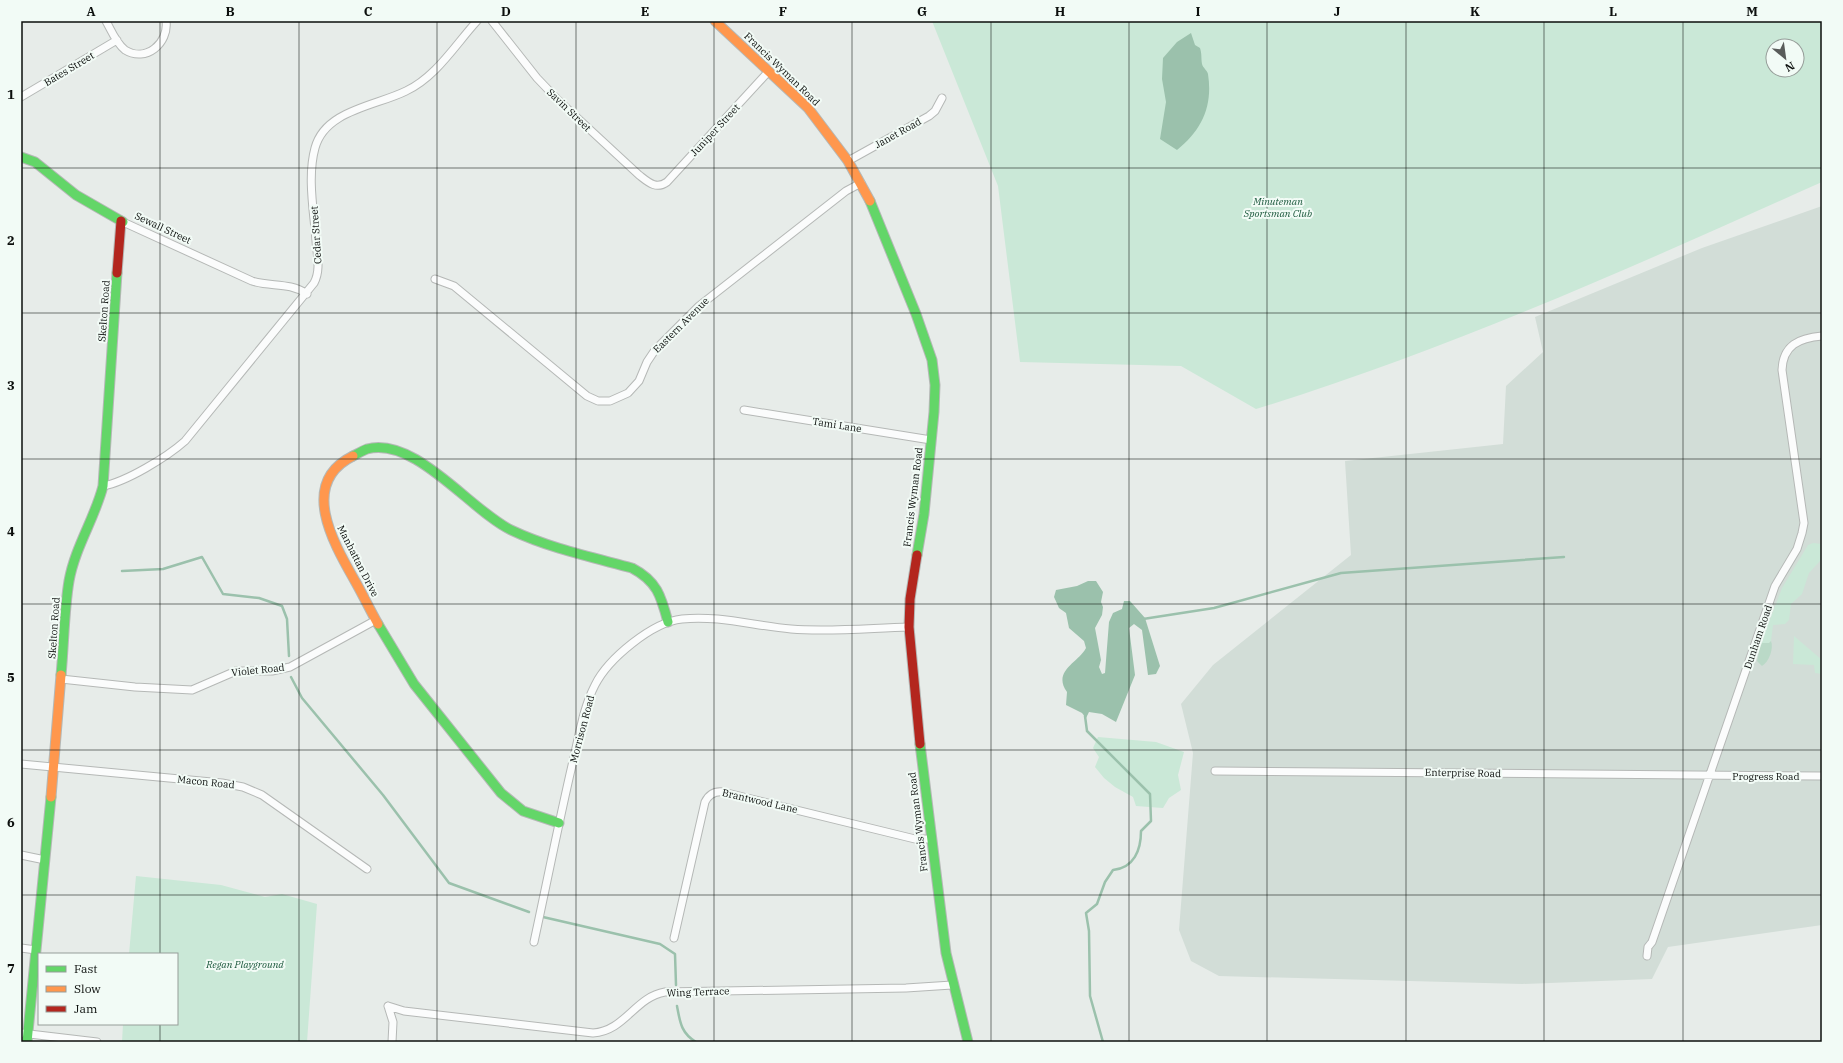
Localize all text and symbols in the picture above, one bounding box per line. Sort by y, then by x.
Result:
text: A [86,3,96,20]
text: B [225,3,235,20]
text: C [364,3,373,20]
text: D [501,3,511,20]
text: E [641,3,649,20]
text: F [779,3,787,20]
text: G [917,3,927,20]
text: H [1055,3,1066,20]
text: I [1196,3,1201,20]
text: J [1334,3,1341,20]
text: K [1470,3,1480,20]
text: L [1609,3,1617,20]
text: M [1746,3,1758,20]
street label: Francis Wyman Road [741,29,823,109]
north arrow [1765,38,1805,78]
street label: Bates Street [42,49,97,89]
text: N [1782,59,1797,75]
text: 1 [7,86,15,103]
street label: Savin Street [544,86,594,135]
street label: Juniper Street [688,101,743,159]
street label: Janet Road [872,115,924,151]
park label: Minuteman Sportsman Club [1243,195,1312,220]
street label: Cedar Street [307,205,325,264]
street label: Sewall Street [133,209,194,247]
text: 2 [7,232,15,249]
street label: Skelton Road [95,280,113,342]
street label: Eastern Avenue [650,294,712,356]
text: 3 [7,377,15,394]
street label: Tami Lane [811,415,863,435]
street label: Francis Wyman Road [900,446,926,548]
text: 4 [7,523,15,540]
street label: Manhattan Drive [334,523,382,599]
street label: Skelton Road [45,597,63,659]
street label: Dunham Road [1741,603,1775,671]
street label: Violet Road [231,661,285,679]
text: 5 [7,669,15,686]
street label: Morrison Road [567,694,597,764]
street label: Enterprise Road [1425,766,1501,780]
street label: Progress Road [1732,770,1800,783]
street label: Francis Wyman Road [905,771,931,873]
street label: Macon Road [177,773,235,791]
street label: Brantwood Lane [721,786,799,816]
text: 6 [7,814,15,831]
legend [38,953,178,1025]
park label: Regan Playground [205,958,284,971]
text: 7 [7,960,15,977]
text: Fast [74,961,98,976]
text: Slow [74,981,101,996]
street label: Wing Terrace [666,984,730,1000]
text: Jam [74,1001,98,1016]

